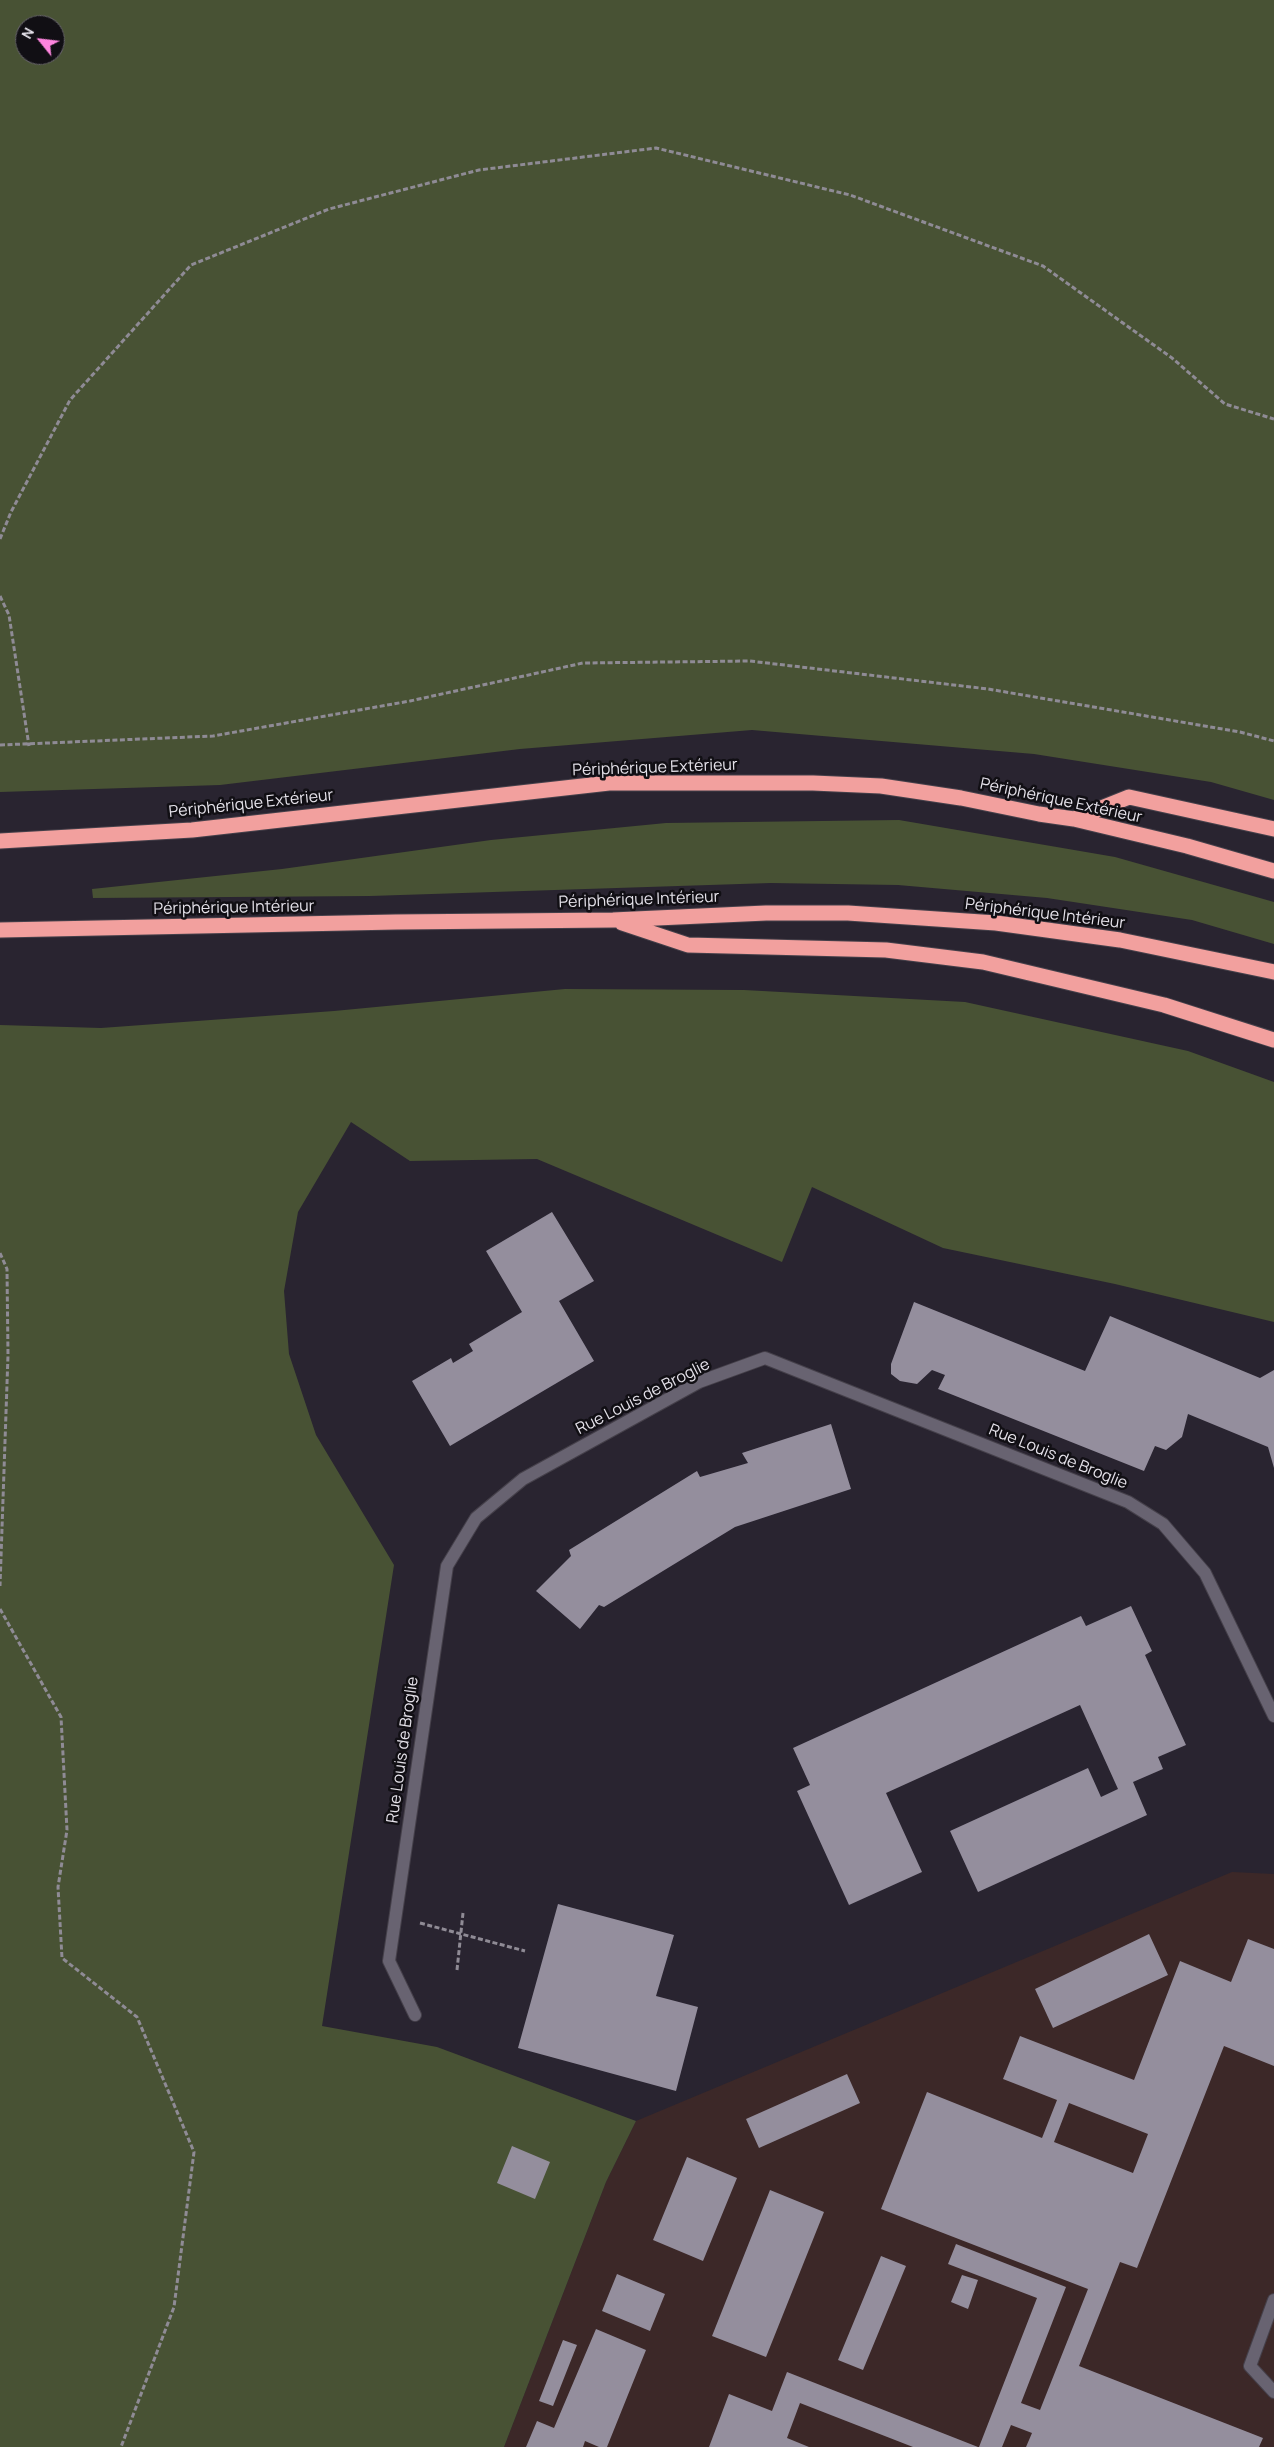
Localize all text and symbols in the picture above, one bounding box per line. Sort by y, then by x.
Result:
north arrow [15,15,65,65]
text: N [17,24,38,42]
street label: Périphérique Extérieur [572,756,738,780]
street label: Périphérique Extérieur [978,774,1144,828]
street label: Périphérique Extérieur [168,786,334,822]
street label: Périphérique Intérieur [558,888,720,912]
street label: Périphérique Intérieur [964,895,1126,933]
street label: Périphérique Intérieur [153,897,315,919]
street label: Rue Louis de Broglie [573,1355,713,1439]
street label: Rue Louis de Broglie [986,1420,1130,1494]
street label: Rue Louis de Broglie [383,1675,423,1825]

